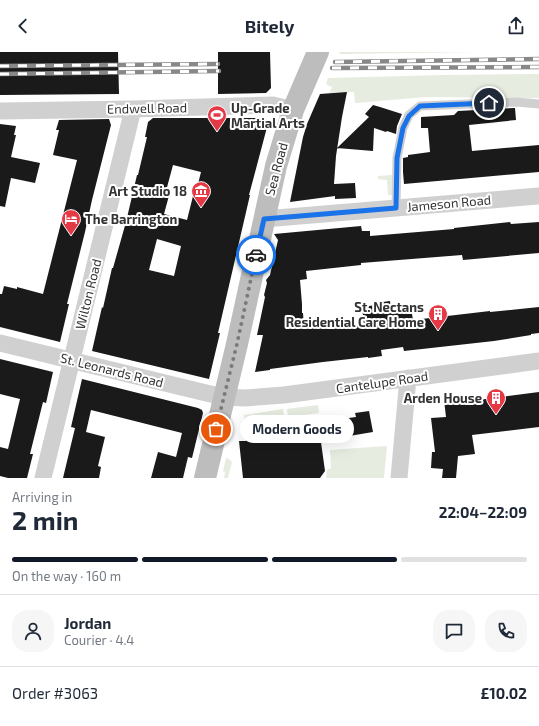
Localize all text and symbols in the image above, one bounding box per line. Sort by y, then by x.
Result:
icon: back [12,15,34,37]
text: Bitely [245,15,294,37]
icon: share [505,15,527,37]
pin [472,86,506,120]
icon: home [478,92,500,114]
street label: Endwell Road [107,99,187,117]
place label: Up-Grade Martial Arts [231,100,305,131]
sports icon: Up-Grade Martial Arts [206,104,228,132]
street label: Sea Road [261,141,291,197]
museum icon: Art Studio 18 [190,180,212,208]
place label: Art Studio 18 [109,183,187,199]
street label: Jameson Road [406,191,492,215]
hotel icon: The Barrington [60,208,82,236]
place label: The Barrington [85,211,178,227]
courier [236,235,276,275]
icon: car [245,244,267,266]
street label: Wilton Road [72,257,104,331]
place label: St. Nectans Residential Care Home [286,299,424,330]
building icon: St. Nectans Residential Care Home [427,303,449,331]
street label: St. Leonards Road [59,349,165,391]
street label: Cantelupe Road [335,368,429,396]
building icon: Arden House [485,387,507,415]
place label: Arden House [404,390,482,406]
pin [199,412,233,446]
callout: Modern Goods [240,415,354,443]
icon: bag [205,418,227,440]
text: Modern Goods [252,421,342,437]
text: Arriving in [12,489,72,505]
text: 22:04–22:09 [439,503,527,521]
text: 2 min [12,504,78,535]
text: On the way · 160 m [12,568,121,584]
button: person [12,610,54,652]
button: chat [433,610,475,652]
button: phone [485,610,527,652]
text: Jordan [64,614,111,632]
text: Courier · 4.4 [64,632,134,648]
text: Order #3063 [12,684,98,702]
text: £10.02 [480,684,527,702]

